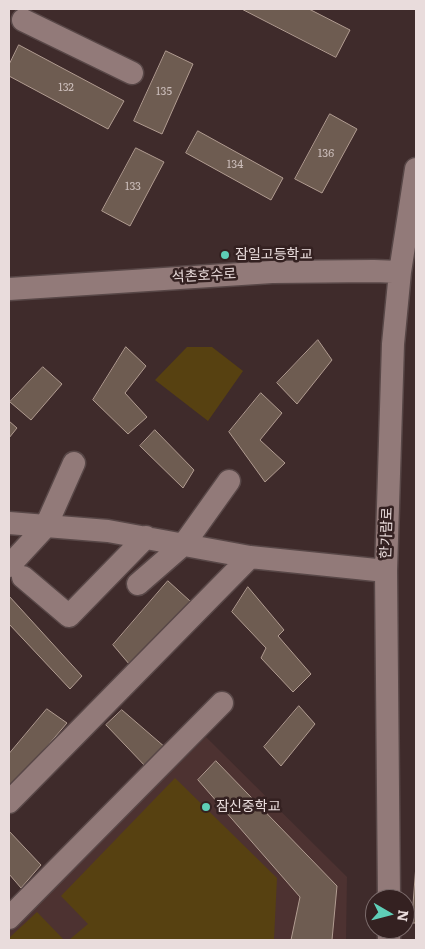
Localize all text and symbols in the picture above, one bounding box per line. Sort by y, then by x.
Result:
house number: 132 [58,81,74,95]
house number: 135 [156,85,172,99]
house number: 136 [318,147,334,161]
house number: 134 [227,158,243,172]
house number: 133 [125,180,141,194]
place label: 잠일고등학교 [235,247,312,263]
marker: 잠일고등학교 [219,249,231,261]
street label: 석촌호수로 [171,266,237,286]
street label: 한가람로 [378,507,396,559]
place label: 잠신중학교 [216,799,280,815]
marker: 잠신중학교 [200,801,212,813]
north arrow [365,889,415,939]
text: N [393,909,415,923]

